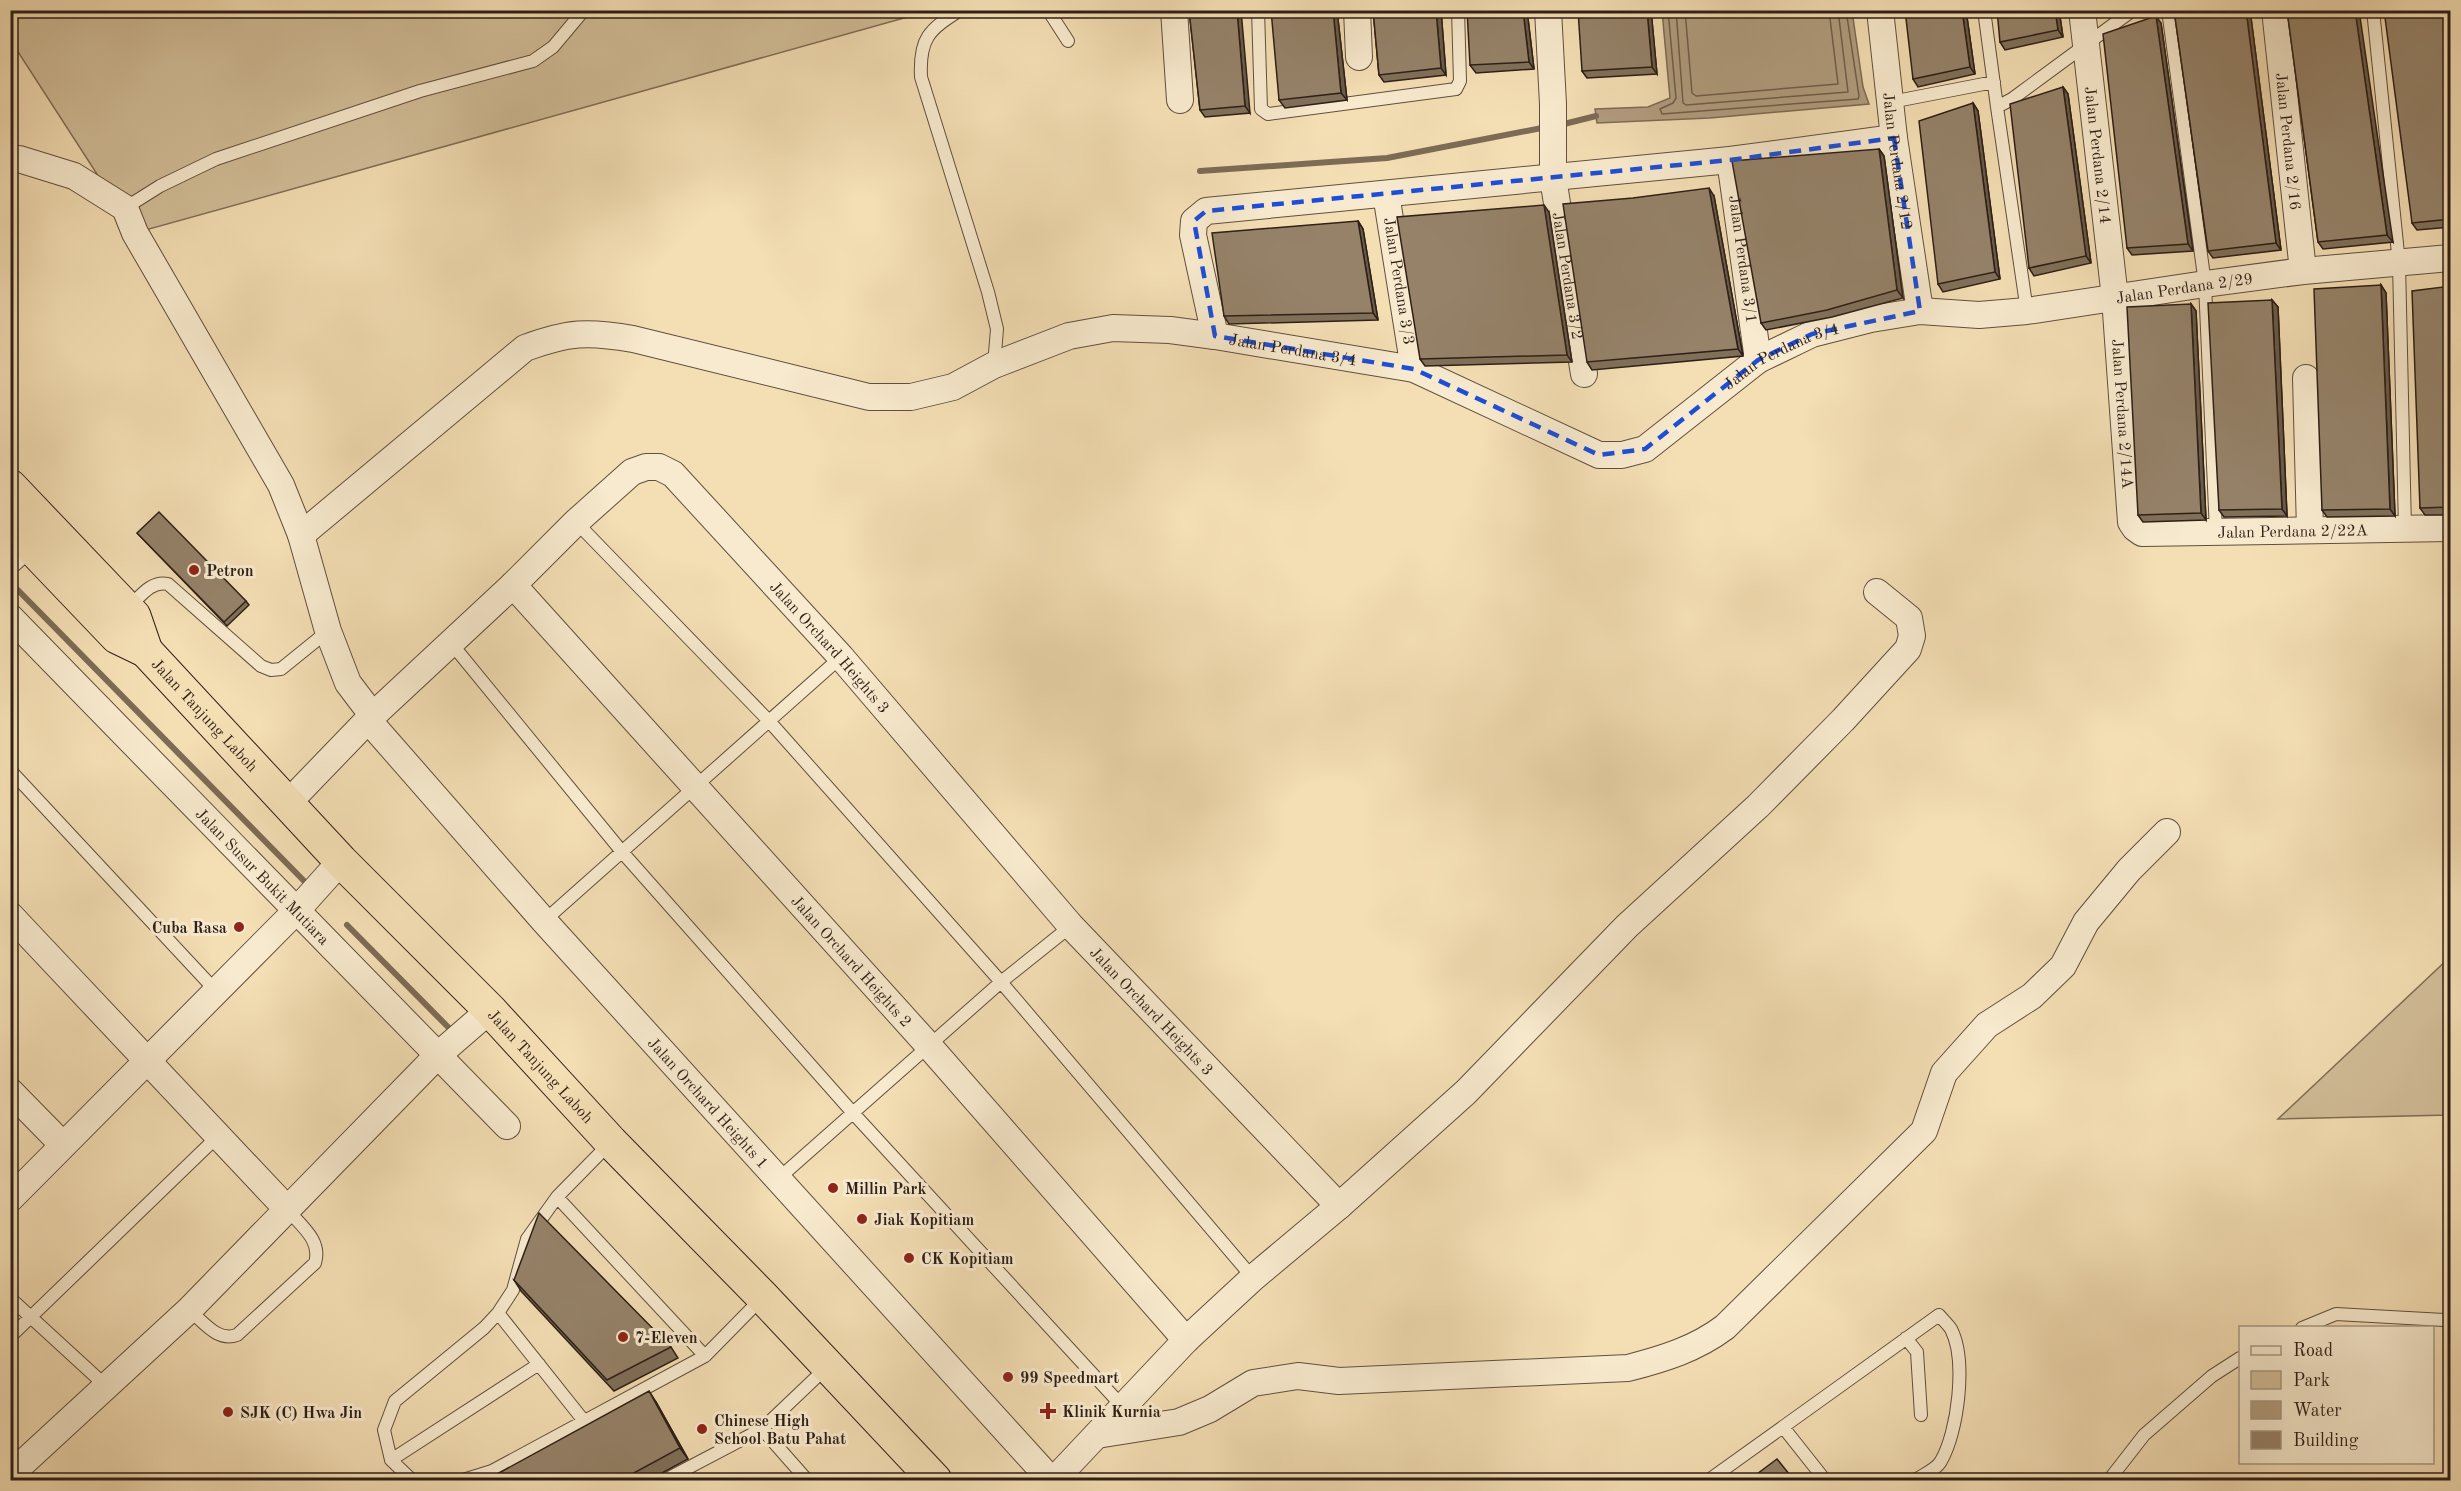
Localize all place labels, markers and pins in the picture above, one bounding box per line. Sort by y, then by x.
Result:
marker: Petron [187,563,201,577]
place label: Petron [206,564,254,580]
marker: Cuba Rasa [232,920,246,934]
place label: Cuba Rasa [152,921,227,937]
marker: Millin Park [826,1181,840,1195]
place label: Millin Park [845,1182,927,1198]
marker: Jiak Kopitiam [855,1212,869,1226]
place label: Jiak Kopitiam [874,1213,974,1229]
marker: CK Kopitiam [902,1251,916,1265]
place label: CK Kopitiam [921,1252,1014,1268]
marker: 7-Eleven [616,1330,630,1344]
place label: 7-Eleven [635,1331,698,1347]
marker: 99 Speedmart [1001,1370,1015,1384]
place label: 99 Speedmart [1020,1371,1119,1387]
marker: Klinik Kurnia [1039,1402,1057,1420]
marker: SJK (C) Hwa Jin [221,1405,235,1419]
place label: SJK (C) Hwa Jin [240,1405,362,1422]
place label: Klinik Kurnia [1062,1405,1161,1421]
place label: Chinese High School Batu Pahat [714,1414,846,1448]
marker: Chinese High School Batu Pahat [695,1422,709,1436]

